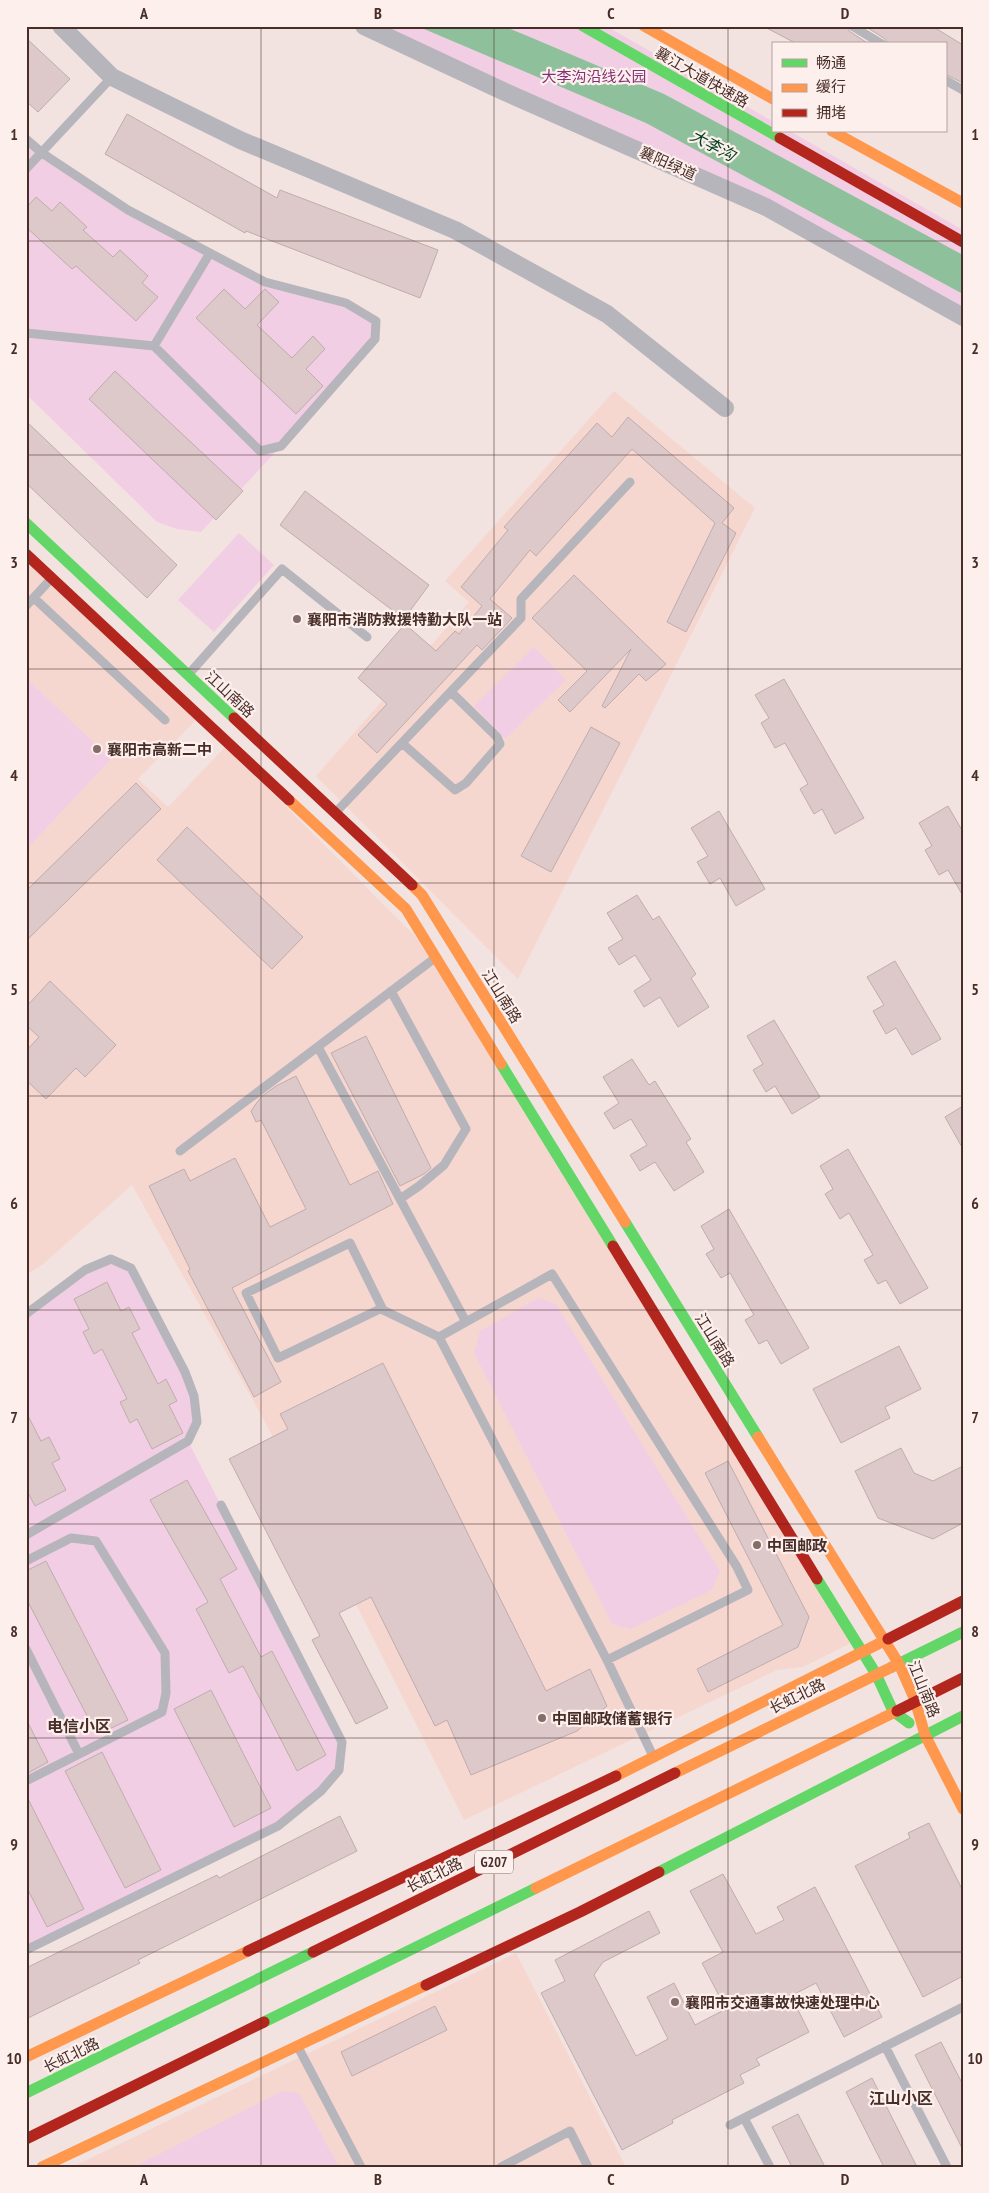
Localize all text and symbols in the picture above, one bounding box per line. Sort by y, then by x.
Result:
text: A [139,3,149,23]
text: B [374,3,382,23]
text: C [607,3,615,23]
text: D [841,3,850,23]
legend [772,42,946,132]
street label: 襄江大道快速路 [652,43,752,111]
text: 畅通 [816,53,846,72]
park label: 大李沟沿线公园 [541,67,647,86]
text: 缓行 [816,77,846,96]
text: 拥堵 [816,103,846,122]
text: 1 [10,124,18,144]
text: 1 [971,124,979,144]
water label: 大李沟 [687,125,741,166]
street label: 襄阳绿道 [637,142,699,184]
text: 2 [10,338,18,358]
text: 2 [971,338,979,358]
text: 3 [10,552,18,572]
text: 3 [971,552,979,572]
place label: 襄阳市消防救援特勤大队一站 [307,610,502,629]
marker: 襄阳市消防救援特勤大队一站 [291,613,303,625]
street label: 江山南路 [202,667,258,721]
place label: 襄阳市高新二中 [107,740,212,759]
marker: 襄阳市高新二中 [91,743,103,755]
text: 4 [10,765,18,785]
text: 4 [971,765,979,785]
street label: 江山南路 [478,966,526,1026]
text: 5 [10,979,18,999]
text: 5 [971,979,979,999]
text: 6 [10,1193,18,1213]
text: 6 [971,1193,979,1213]
street label: 江山南路 [691,1310,739,1370]
text: 7 [10,1407,18,1427]
text: 7 [971,1407,979,1427]
place label: 中国邮政 [767,1536,827,1555]
marker: 中国邮政 [751,1539,763,1551]
text: 8 [10,1621,18,1641]
text: 8 [971,1621,979,1641]
street label: 江山南路 [904,1658,944,1720]
street label: 长虹北路 [766,1674,828,1718]
place label: 中国邮政储蓄银行 [552,1709,672,1728]
marker: 中国邮政储蓄银行 [536,1712,548,1724]
district label: 电信小区 [47,1716,111,1736]
text: 9 [10,1834,18,1854]
text: 9 [971,1834,979,1854]
road number: G207 [475,1850,513,1874]
street label: 长虹北路 [403,1853,465,1897]
place label: 襄阳市交通事故快速处理中心 [685,1993,880,2012]
marker: 襄阳市交通事故快速处理中心 [669,1996,681,2008]
street label: 长虹北路 [40,2033,102,2077]
text: 10 [6,2048,22,2068]
text: 10 [967,2048,983,2068]
district label: 江山小区 [869,2088,933,2108]
text: A [139,2169,149,2189]
text: B [374,2169,382,2189]
text: C [607,2169,615,2189]
text: D [841,2169,850,2189]

